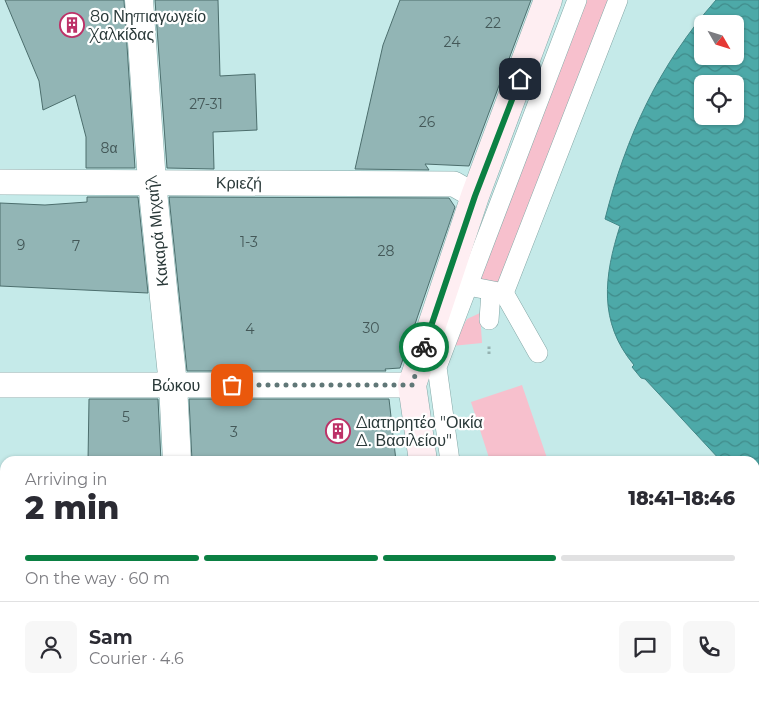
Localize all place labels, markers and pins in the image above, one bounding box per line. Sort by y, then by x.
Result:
place label: 8ο Νηπιαγωγείο Χαλκίδας [88,7,206,44]
building icon: 8ο Νηπιαγωγείο Χαλκίδας [59,12,85,38]
pin [499,58,541,100]
pin [211,364,253,406]
place label: Διατηρητέο "Οικία Δ. Βασιλείου" [356,413,483,450]
building icon: Διατηρητέο "Οικία Δ. Βασιλείου" [325,418,351,444]

